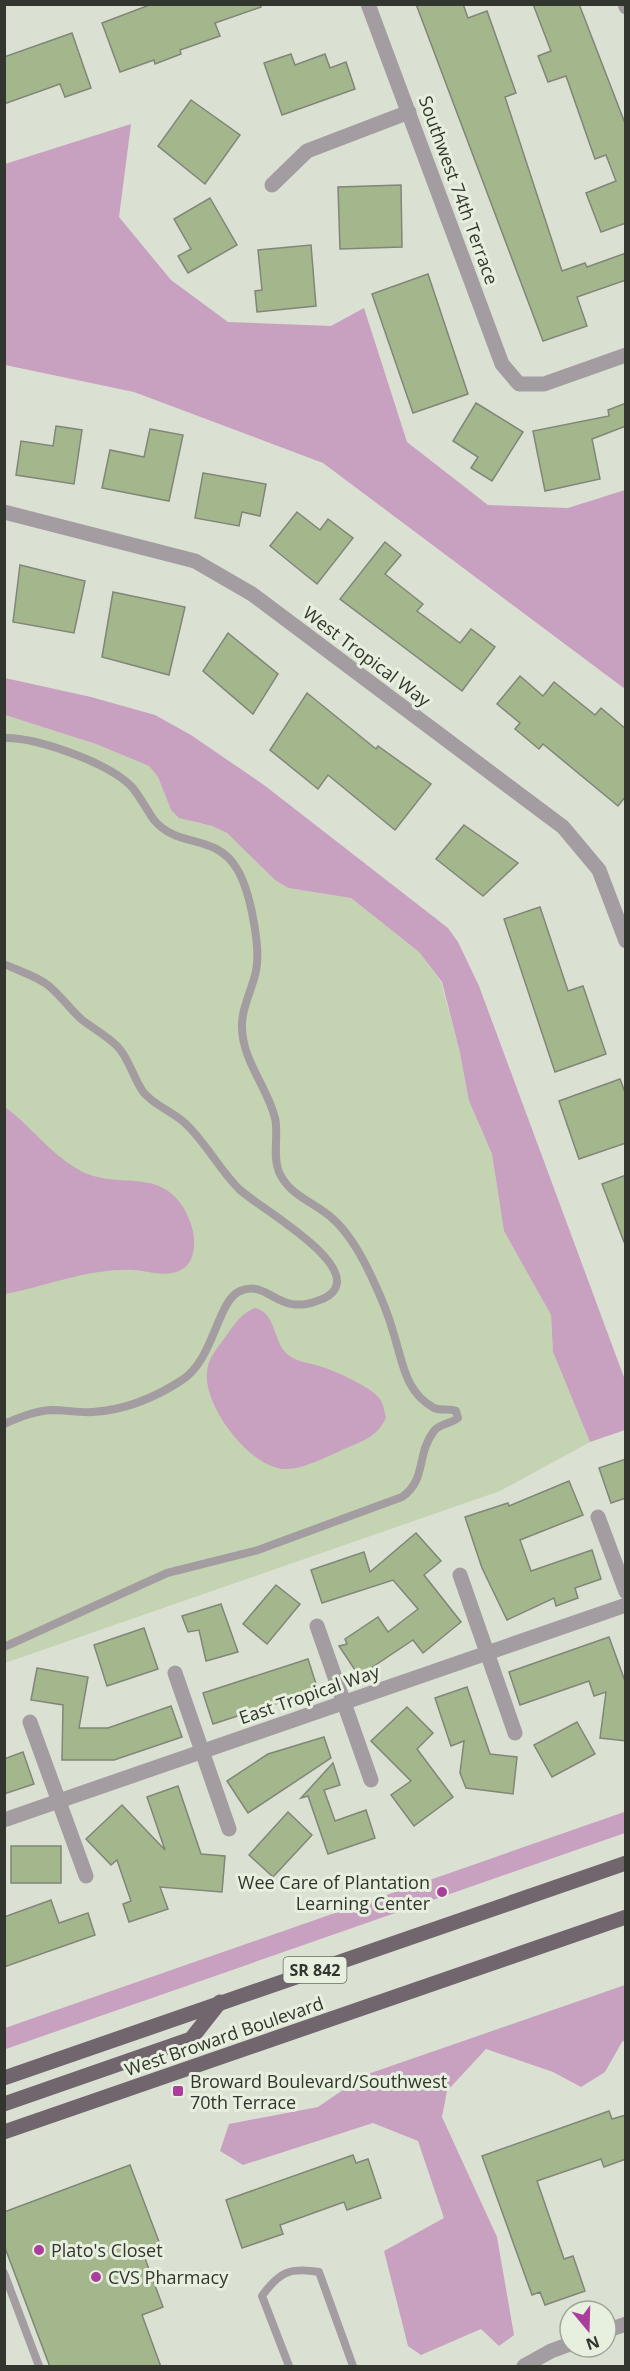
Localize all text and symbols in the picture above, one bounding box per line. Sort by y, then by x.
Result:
street label: Southwest 74th Terrace [414,92,504,288]
street label: West Tropical Way [298,600,436,712]
street label: East Tropical Way [236,1658,383,1729]
place label: Wee Care of Plantation Learning Center [238,1870,431,1915]
marker: Wee Care of Plantation Learning Center [435,1885,449,1899]
road number: SR 842 [284,1957,346,1983]
street label: West Broward Boulevard [121,1991,327,2081]
place label: Broward Boulevard/Southwest 70th Terrace [190,2069,447,2114]
marker: Broward Boulevard/Southwest 70th Terrace [171,2084,185,2098]
place label: Plato's Closet [51,2238,163,2262]
marker: Plato's Closet [32,2243,46,2257]
place label: CVS Pharmacy [108,2265,229,2289]
marker: CVS Pharmacy [89,2270,103,2284]
north arrow [558,2299,618,2359]
text: N [583,2331,603,2356]

